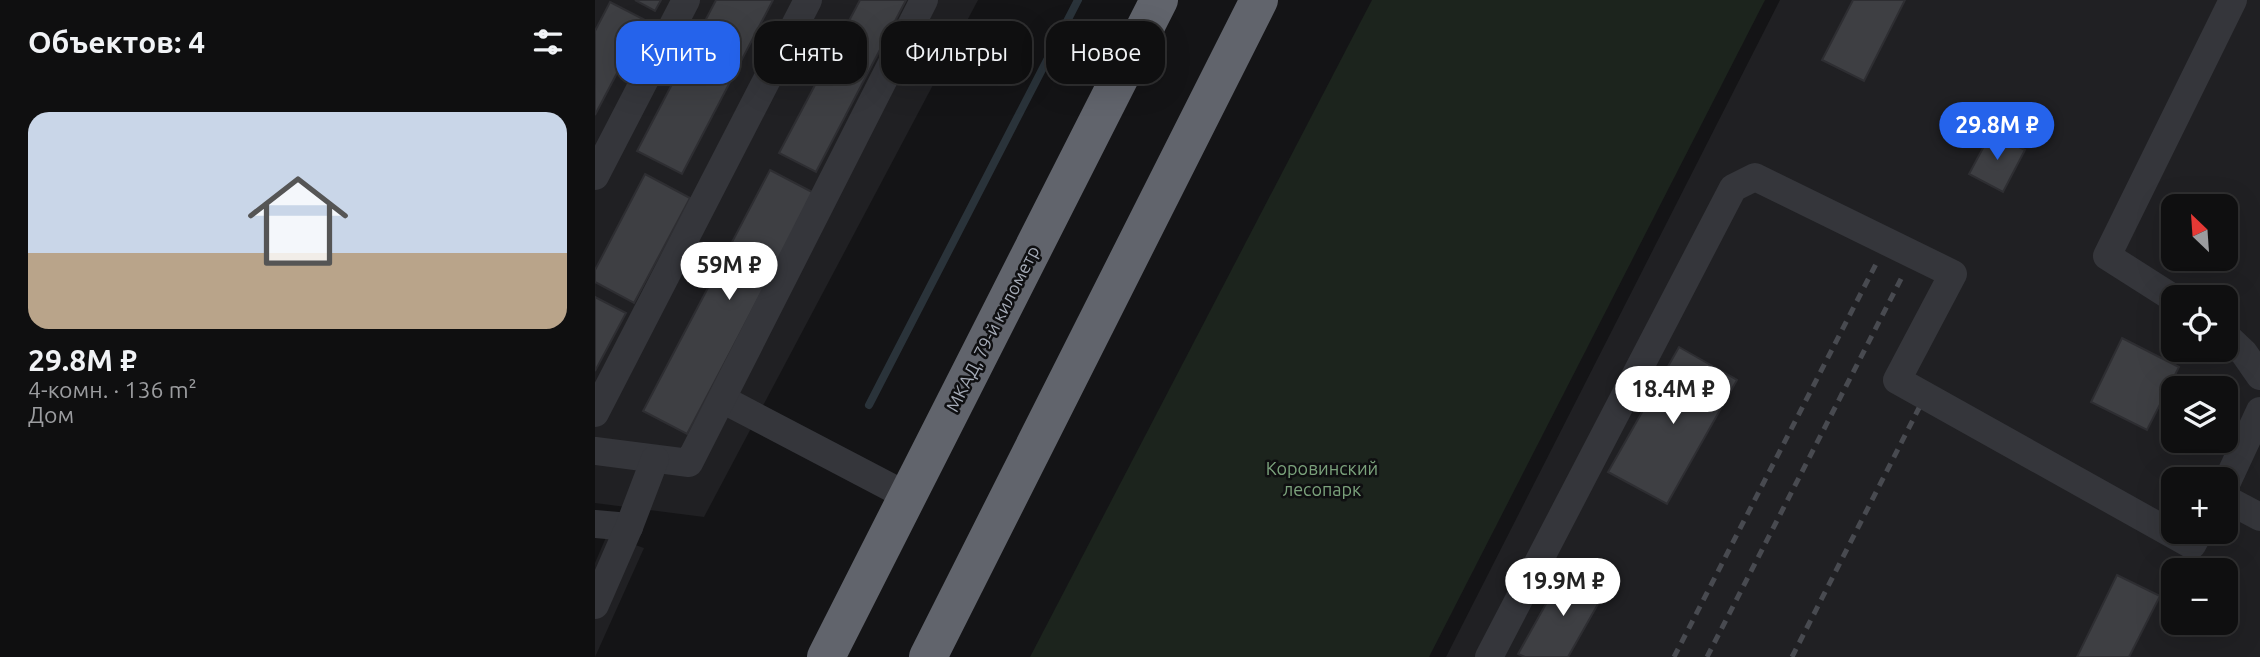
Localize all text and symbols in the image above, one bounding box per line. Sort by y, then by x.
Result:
chip: Купить [616,21,740,84]
chip: Снять [754,21,867,84]
chip: Фильтры [881,21,1032,84]
chip: Новое [1046,21,1165,84]
icon: filters [529,23,567,61]
text: Объектов: 4 [28,25,205,59]
pin: 29.8M ₽ [1932,102,2062,162]
text: 29.8M ₽ [1955,112,2039,137]
icon: home [235,158,361,284]
north arrow [2161,194,2238,271]
map controls [2161,194,2238,635]
street label: МКАД, 79-й километр [942,242,1043,415]
pin: 59M ₽ [680,243,778,302]
text: 59M ₽ [697,252,761,277]
button: locate [2161,285,2238,362]
text: 29.8M ₽ [28,343,137,377]
pin: 18.4M ₽ [1608,366,1738,426]
text: 18.4M ₽ [1631,376,1715,401]
button: layers [2161,376,2238,453]
text: 4-комн. · 136 m² [28,377,197,402]
text: Дом [28,402,74,427]
park label: Коровинский лесопарк [1266,458,1378,499]
button: + [2161,467,2238,544]
pin: 19.9M ₽ [1498,558,1628,618]
button: − [2161,558,2238,635]
text: 19.9M ₽ [1521,568,1605,593]

